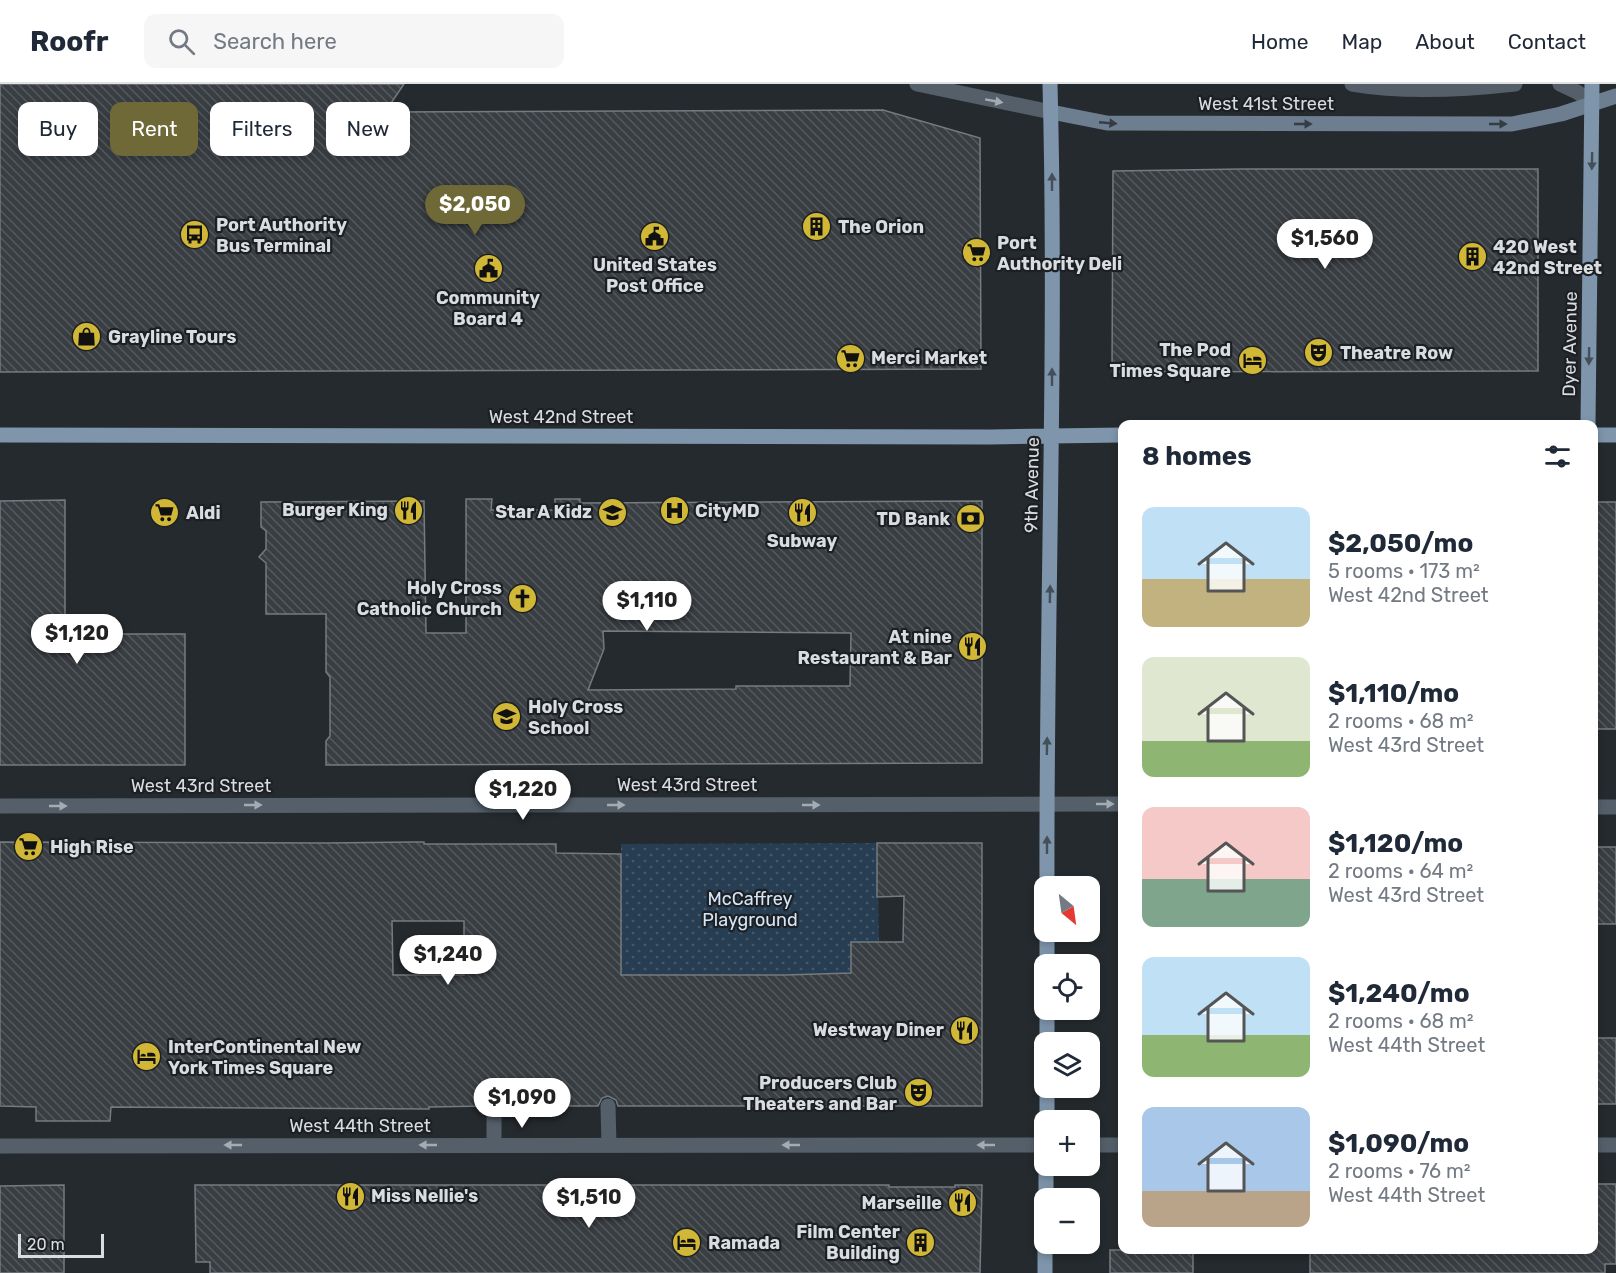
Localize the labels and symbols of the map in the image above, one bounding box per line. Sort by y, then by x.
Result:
street label: West 41st Street [1198,93,1334,115]
one-way arrow [985,96,1004,105]
one-way arrow [1099,118,1118,128]
one-way arrow [1294,119,1313,129]
one-way arrow [1489,119,1508,129]
one-way arrow [1587,151,1597,170]
one-way arrow [1047,172,1057,191]
pin: $2,050 [426,185,524,236]
building icon: The Orion [801,211,833,243]
place label: Port Authority Bus Terminal [216,214,347,257]
place label: The Orion [838,216,924,238]
bus stop icon: Port Authority Bus Terminal [179,219,211,251]
pin: $1,560 [1276,219,1374,270]
public building icon: United States Post Office [639,220,671,252]
place label: Port Authority Deli [997,232,1122,275]
place label: 420 West 42nd Street [1493,236,1602,279]
supermarket icon: Port Authority Deli [960,237,992,269]
building icon: 420 West 42nd Street [1456,241,1488,273]
public building icon: Community Board 4 [472,253,504,285]
place label: United States Post Office [593,254,717,297]
place label: Community Board 4 [436,287,540,330]
street label: Dyer Avenue [1558,291,1582,397]
shop icon: Grayline Tours [71,321,103,353]
place label: Grayline Tours [108,326,236,348]
theatre icon: Theatre Row [1303,337,1335,369]
place label: The Pod Times Square [1109,339,1231,382]
supermarket icon: Merci Market [834,342,866,374]
place label: Theatre Row [1340,342,1453,364]
hotel icon: The Pod Times Square [1236,344,1268,376]
one-way arrow [1584,346,1594,365]
place label: Merci Market [871,347,987,369]
one-way arrow [1047,367,1057,386]
street label: West 42nd Street [489,406,633,428]
street label: 9th Avenue [1020,437,1044,533]
restaurant icon: Burger King [393,494,425,526]
hospital icon: CityMD [658,495,690,527]
school or university icon: Star A Kidz [597,496,629,528]
restaurant icon: Subway [786,496,818,528]
supermarket icon: Aldi [149,497,181,529]
place label: Burger King [282,499,388,521]
place label: CityMD [695,500,760,522]
place label: Star A Kidz [495,501,592,523]
place label: Aldi [186,502,221,524]
bank icon: TD Bank [955,503,987,535]
place label: TD Bank [877,508,950,530]
place label: Subway [767,530,837,552]
place label: Holy Cross Catholic Church [357,577,502,620]
pin: $1,110 [598,581,696,632]
church icon: Holy Cross Catholic Church [507,582,539,614]
one-way arrow [1045,584,1054,603]
pin: $1,120 [28,614,126,665]
place label: At nine Restaurant & Bar [798,626,952,669]
restaurant icon: At nine Restaurant & Bar [957,631,989,663]
place label: Holy Cross School [528,696,623,739]
school or university icon: Holy Cross School [491,701,523,733]
one-way arrow [1043,737,1052,756]
pin: $1,220 [474,770,572,821]
street label: West 43rd Street [617,774,757,796]
street label: West 43rd Street [131,775,271,797]
one-way arrow [1096,799,1115,809]
one-way arrow [244,800,263,810]
one-way arrow [607,800,626,810]
one-way arrow [802,800,821,810]
one-way arrow [49,801,68,811]
supermarket icon: High Rise [13,831,45,863]
place label: High Rise [50,836,134,858]
one-way arrow [1042,836,1052,855]
north arrow [1034,876,1100,942]
park label: McCaffrey Playground [702,888,798,931]
pin: $1,240 [399,935,497,986]
restaurant icon: Westway Diner [949,1014,981,1046]
place label: Westway Diner [813,1019,944,1041]
place label: InterContinental New York Times Square [168,1036,361,1079]
hotel icon: InterContinental New York Times Square [131,1041,163,1073]
place label: Producers Club Theaters and Bar [743,1072,897,1115]
theatre icon: Producers Club Theaters and Bar [902,1077,934,1109]
pin: $1,090 [473,1078,571,1129]
street label: West 44th Street [289,1115,431,1137]
one-way arrow [223,1140,242,1150]
one-way arrow [418,1140,437,1150]
one-way arrow [781,1140,800,1150]
one-way arrow [976,1140,995,1150]
pin: $1,510 [540,1178,638,1229]
restaurant icon: Miss Nellie's [334,1180,366,1212]
place label: Miss Nellie's [371,1185,478,1207]
restaurant icon: Marseille [947,1187,979,1219]
place label: Marseille [862,1192,942,1214]
place label: Film Center Building [796,1221,900,1264]
building icon: Film Center Building [905,1226,937,1258]
hotel icon: Ramada [671,1227,703,1259]
scale bar [18,1231,104,1258]
place label: Ramada [708,1232,780,1254]

